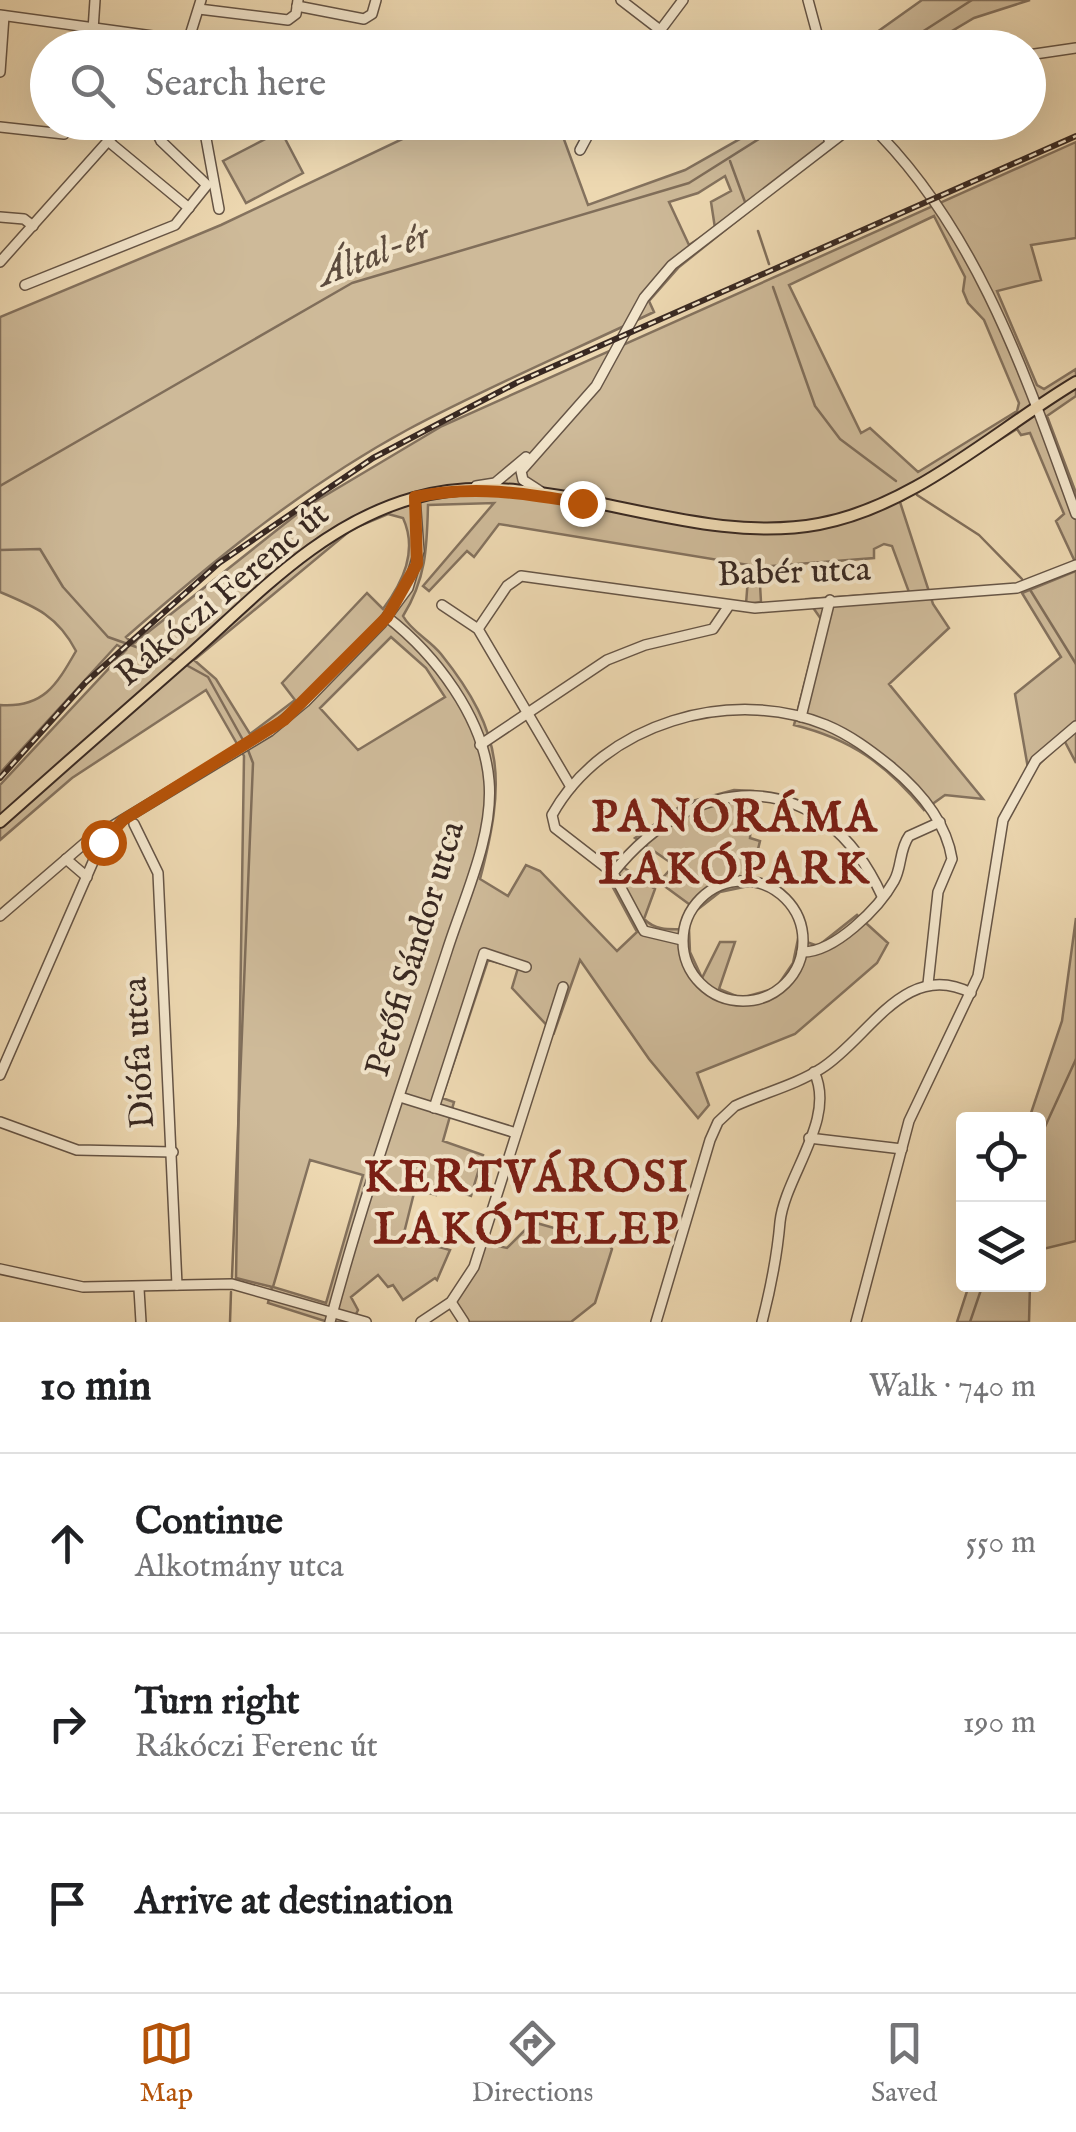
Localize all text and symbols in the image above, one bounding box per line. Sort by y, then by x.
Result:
search box [30,30,1046,140]
icon: search [65,58,120,113]
text: Search here [145,61,326,109]
water label: Által-ér [307,211,439,301]
route end [560,481,606,527]
street label: Rákóczi Ferenc út [107,492,339,698]
street label: Babér utca [716,548,873,598]
district label: PANORÁMA LAKÓPARK [591,789,879,899]
street label: Petőfi Sándor utca [356,815,476,1082]
route start [81,820,127,866]
street label: Diófa utca [114,975,166,1130]
map controls [956,1112,1046,1292]
button: locate [956,1112,1046,1202]
district label: KERTVÁROSI LAKÓTELEP [364,1149,690,1259]
button: layers [956,1202,1046,1292]
text: 10 min [40,1361,151,1414]
text: Walk · 740 m [869,1367,1036,1408]
text: Continue [135,1499,283,1547]
icon: ahead [40,1516,95,1571]
text: 550 m [966,1523,1036,1564]
text: Alkotmány utca [135,1547,344,1588]
text: Turn right [135,1679,299,1727]
icon: right [40,1696,95,1751]
text: 190 m [963,1703,1036,1744]
text: Rákóczi Ferenc út [135,1727,378,1768]
icon: arrive [40,1876,95,1931]
text: Arrive at destination [135,1879,453,1927]
tab: Map [139,2016,194,2111]
tab: Directions [471,2016,593,2111]
tab: Saved [871,2016,937,2111]

